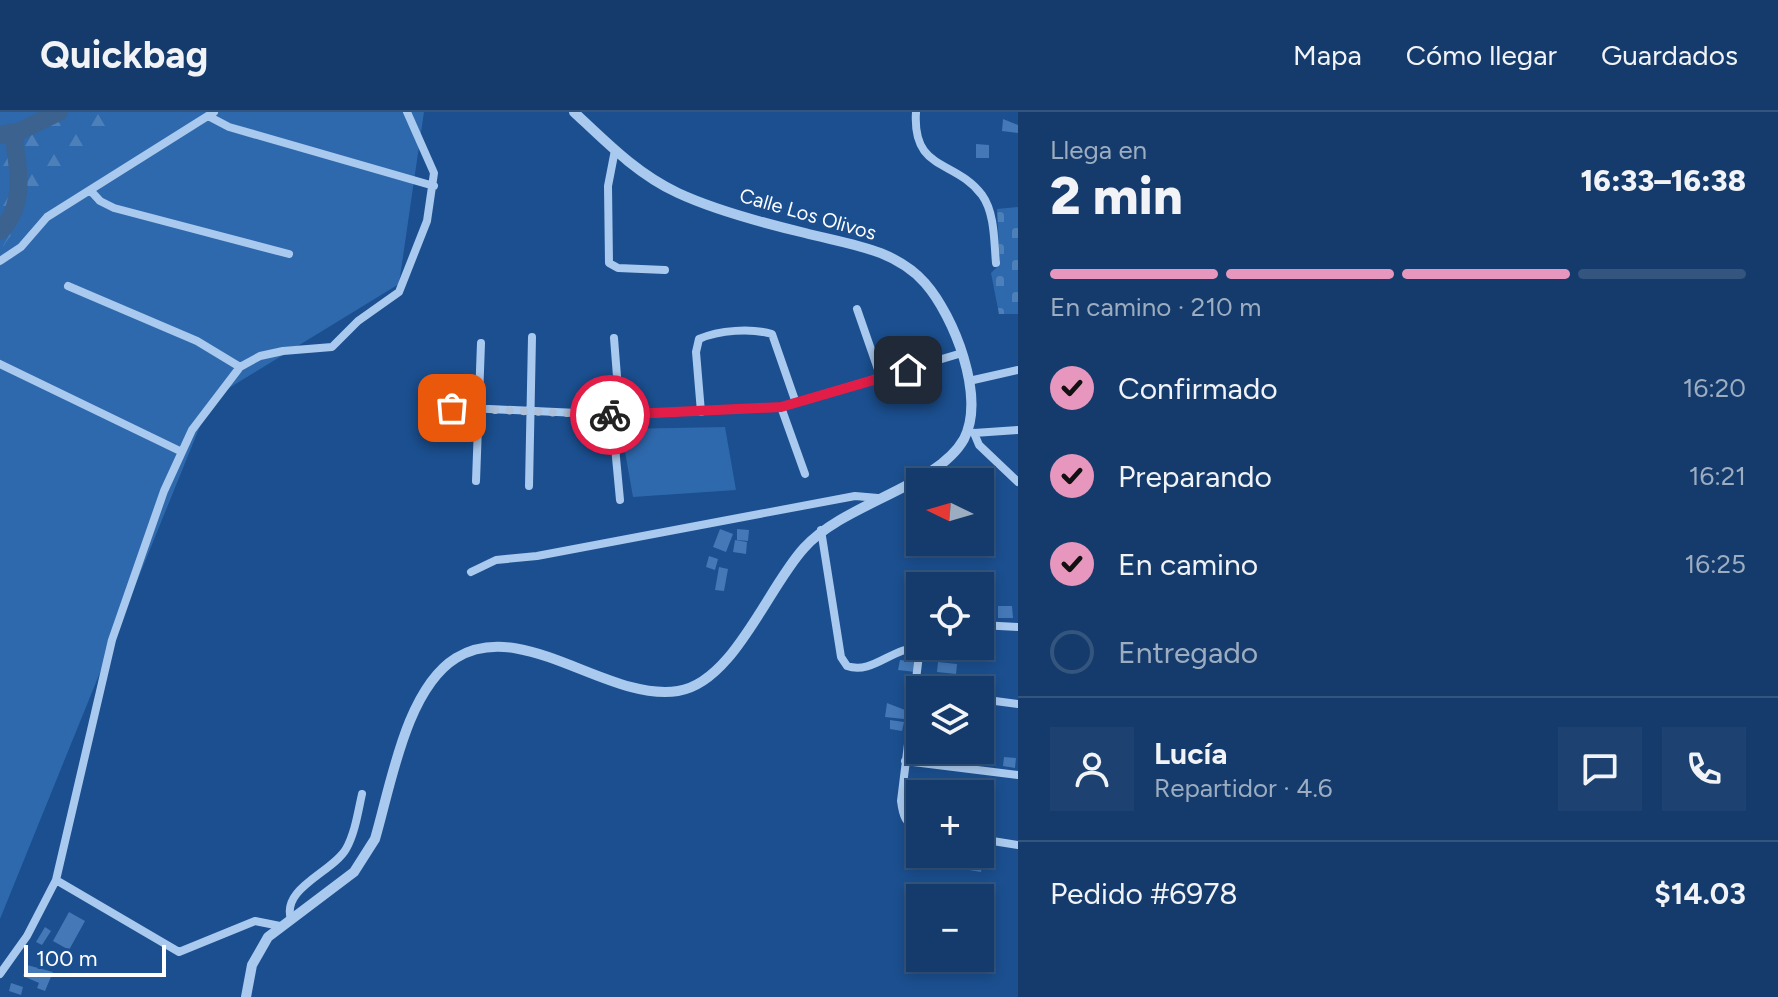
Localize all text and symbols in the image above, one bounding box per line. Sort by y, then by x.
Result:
text: Quickbag [40,32,208,78]
text: Mapa [1293,38,1362,72]
text: Cómo llegar [1406,38,1557,72]
text: Guardados [1601,38,1738,72]
text: Llega en [1050,134,1147,166]
text: 16:33–16:38 [1581,162,1746,199]
text: 2 min [1050,165,1183,227]
street label: Calle Los Olivos [737,183,879,245]
text: En camino · 210 m [1050,291,1261,323]
pin [874,336,942,404]
icon: home [886,348,930,392]
icon: check [1050,366,1094,410]
text: Confirmado [1118,370,1278,407]
text: 16:20 [1683,372,1746,404]
pin [418,374,486,442]
courier [570,375,650,455]
icon: bag [430,386,474,430]
icon: bike [588,393,632,437]
icon: check [1050,454,1094,498]
text: Preparando [1118,458,1272,495]
text: 16:21 [1689,460,1746,492]
north arrow [906,468,994,556]
map controls [906,468,994,972]
icon: check [1050,542,1094,586]
text: En camino [1118,546,1258,583]
text: 16:25 [1684,548,1746,580]
button: locate [906,572,994,660]
text: Entregado [1118,634,1258,671]
button: layers [906,676,994,764]
button: person [1050,727,1134,811]
button: chat [1558,727,1642,811]
button: phone [1662,727,1746,811]
text: Lucía [1154,735,1227,772]
text: Repartidor · 4.6 [1154,772,1333,804]
button: + [906,780,994,868]
text: Pedido #6978 [1050,875,1238,912]
text: $14.03 [1654,875,1746,912]
button: − [906,884,994,972]
scale bar [24,941,166,977]
text: 100 m [36,945,97,972]

